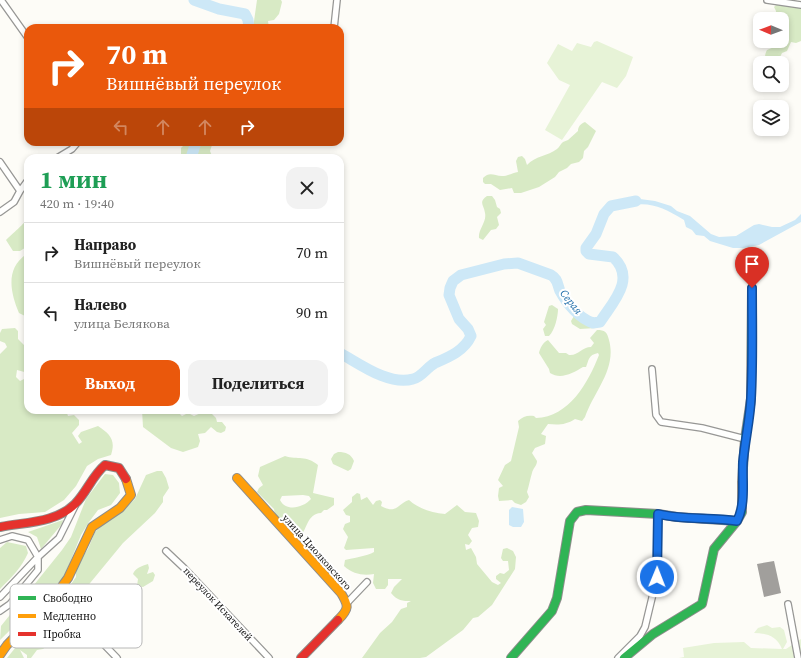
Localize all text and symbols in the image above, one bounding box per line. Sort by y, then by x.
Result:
north arrow [753,12,789,48]
map controls [753,12,789,136]
text: 70 m [106,35,168,73]
icon: right [40,40,92,92]
button: search [753,56,789,92]
text: Вишнёвый переулок [106,71,281,96]
button: layers [753,100,789,136]
icon: left [110,116,132,138]
icon: ahead [152,116,174,138]
icon: ahead [194,116,216,138]
icon: right [236,116,258,138]
text: 1 мин [40,163,107,196]
button: close [286,167,328,209]
text: 420 m · 19:40 [40,195,114,212]
text: Направо [74,234,136,255]
icon: right [40,242,62,264]
text: 70 m [296,242,328,263]
pin [735,247,769,288]
icon: arrive [741,253,763,275]
text: Вишнёвый переулок [74,255,201,272]
water label: Серая [556,286,586,318]
text: Налево [74,294,127,315]
icon: left [40,302,62,324]
text: 90 m [296,302,328,323]
text: улица Белякова [74,315,170,332]
button: Выход [40,360,180,406]
button: Поделиться [188,360,328,406]
street label: улица Циолковского [280,512,355,593]
position arrow [636,556,678,598]
street label: переулок Искателей [181,564,256,644]
legend [10,584,142,648]
text: Свободно [43,591,93,606]
text: Медленно [43,609,96,624]
text: Пробка [43,627,82,642]

